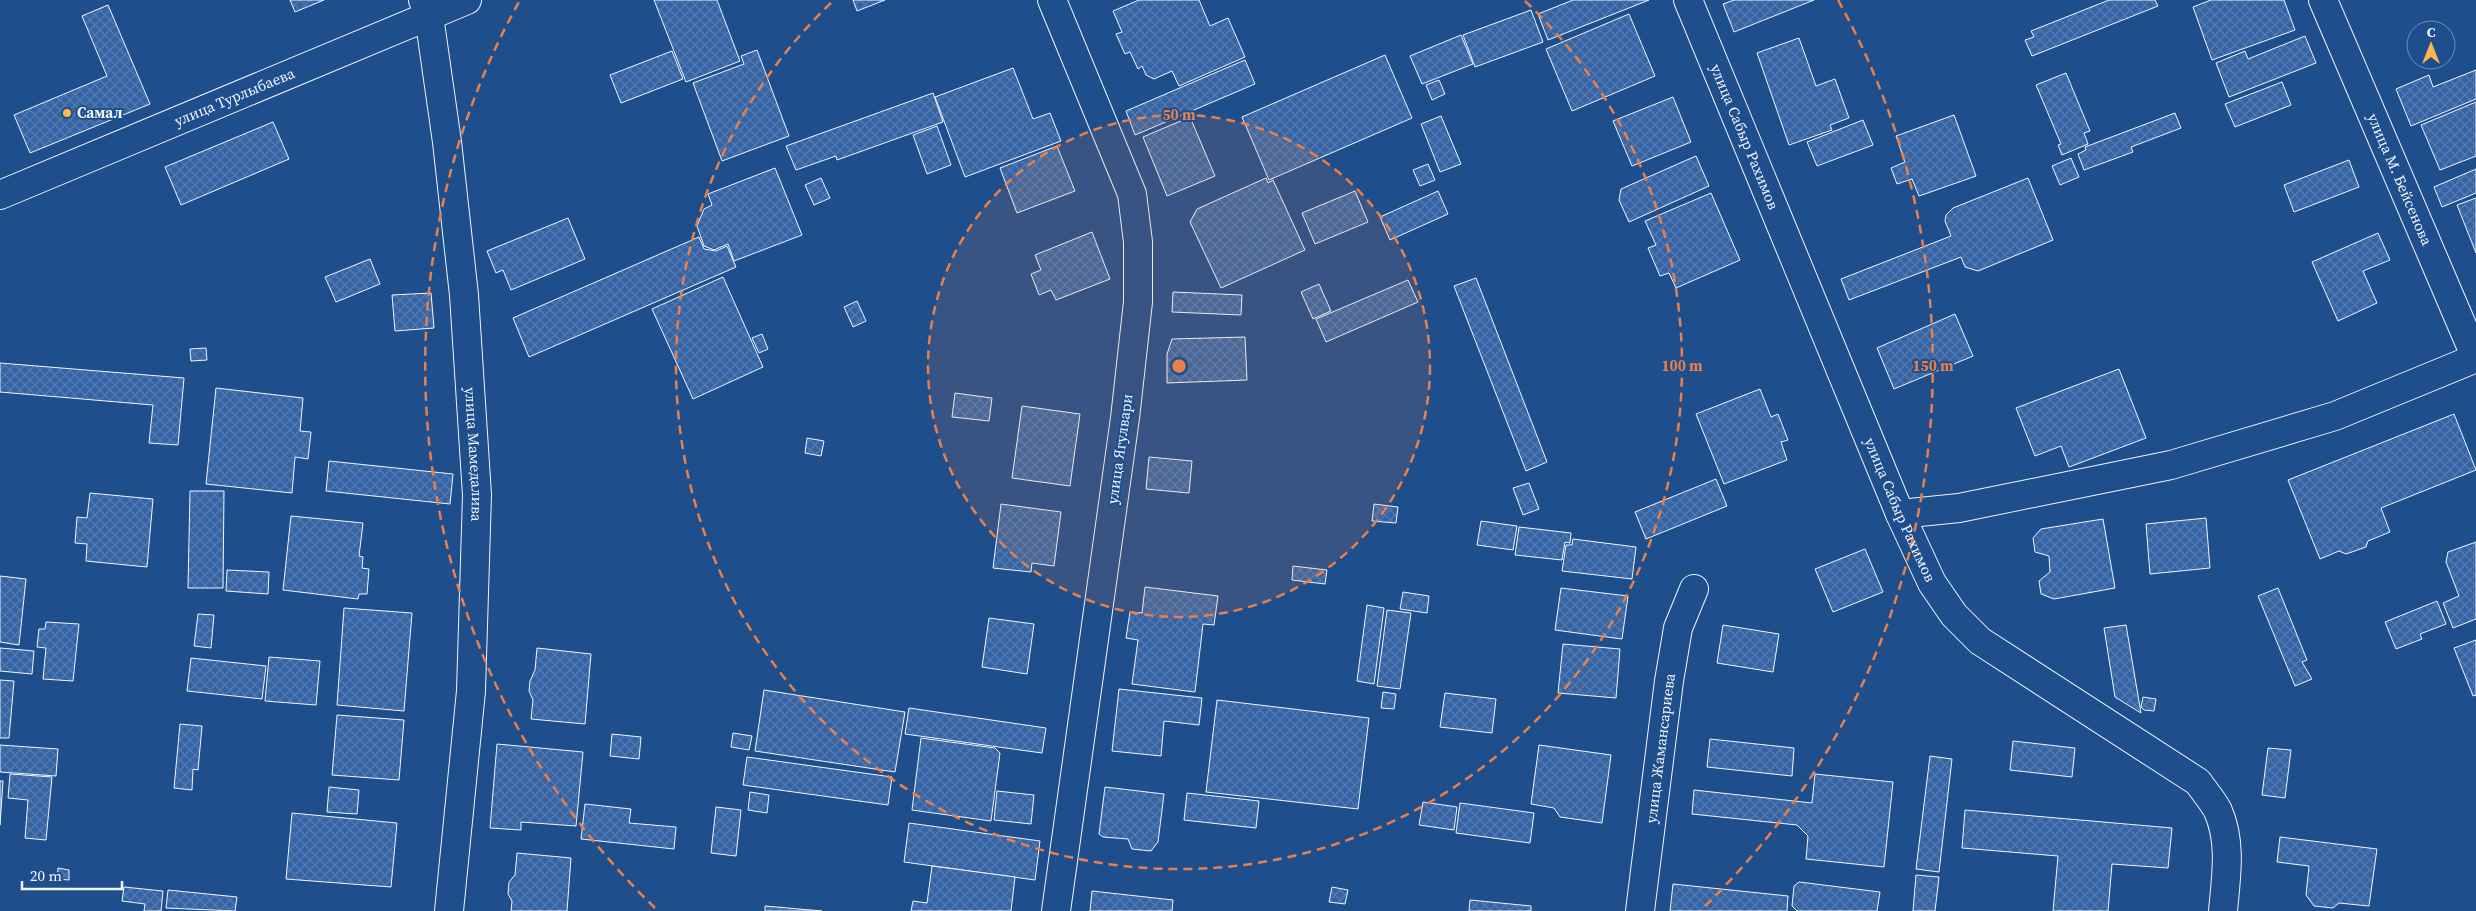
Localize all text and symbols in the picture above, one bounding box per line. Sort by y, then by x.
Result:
north arrow [2406,20,2456,70]
text: С [2427,22,2436,42]
street label: улица Сабыр Рахимов [1706,61,1784,213]
street label: улица Турлыбаева [171,62,298,131]
place label: Самал [77,102,122,123]
text: 50 m [1162,104,1196,125]
marker: Самал [61,107,73,119]
street label: улица М. Бейсенова [2363,110,2438,249]
text: 100 m [1661,355,1703,376]
text: 150 m [1912,355,1954,376]
centre of rings [1170,357,1188,375]
street label: улица Мамедалива [460,386,488,522]
street label: улица Ягулвари [1101,392,1138,505]
street label: улица Сабыр Рахимов [1860,434,1941,585]
street label: улица Жамансариева [1640,671,1680,825]
scale bar [22,858,122,890]
text: 20 m [30,865,62,886]

